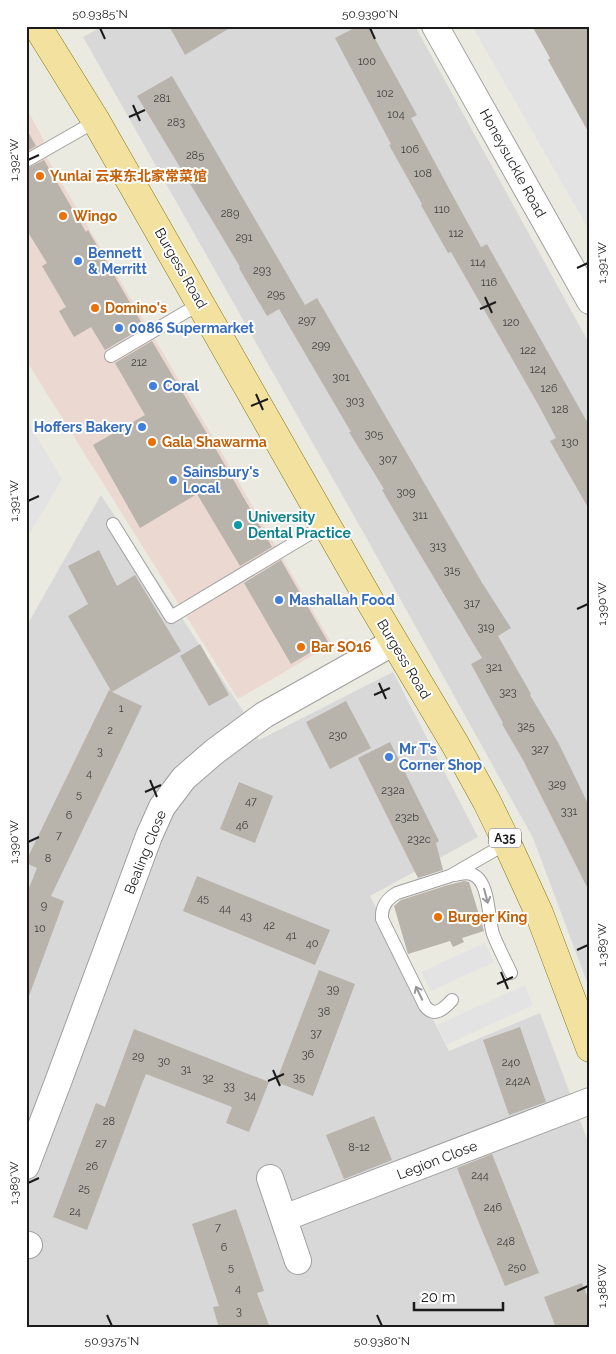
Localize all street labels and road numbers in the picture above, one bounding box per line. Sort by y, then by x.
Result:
street label: Honeysuckle Road [477,106,549,220]
street label: Burgess Road [152,225,210,311]
street label: Burgess Road [374,616,434,702]
street label: Bealing Close [121,808,169,896]
road number: A35 [489,828,521,848]
street label: Legion Close [395,1137,479,1183]

